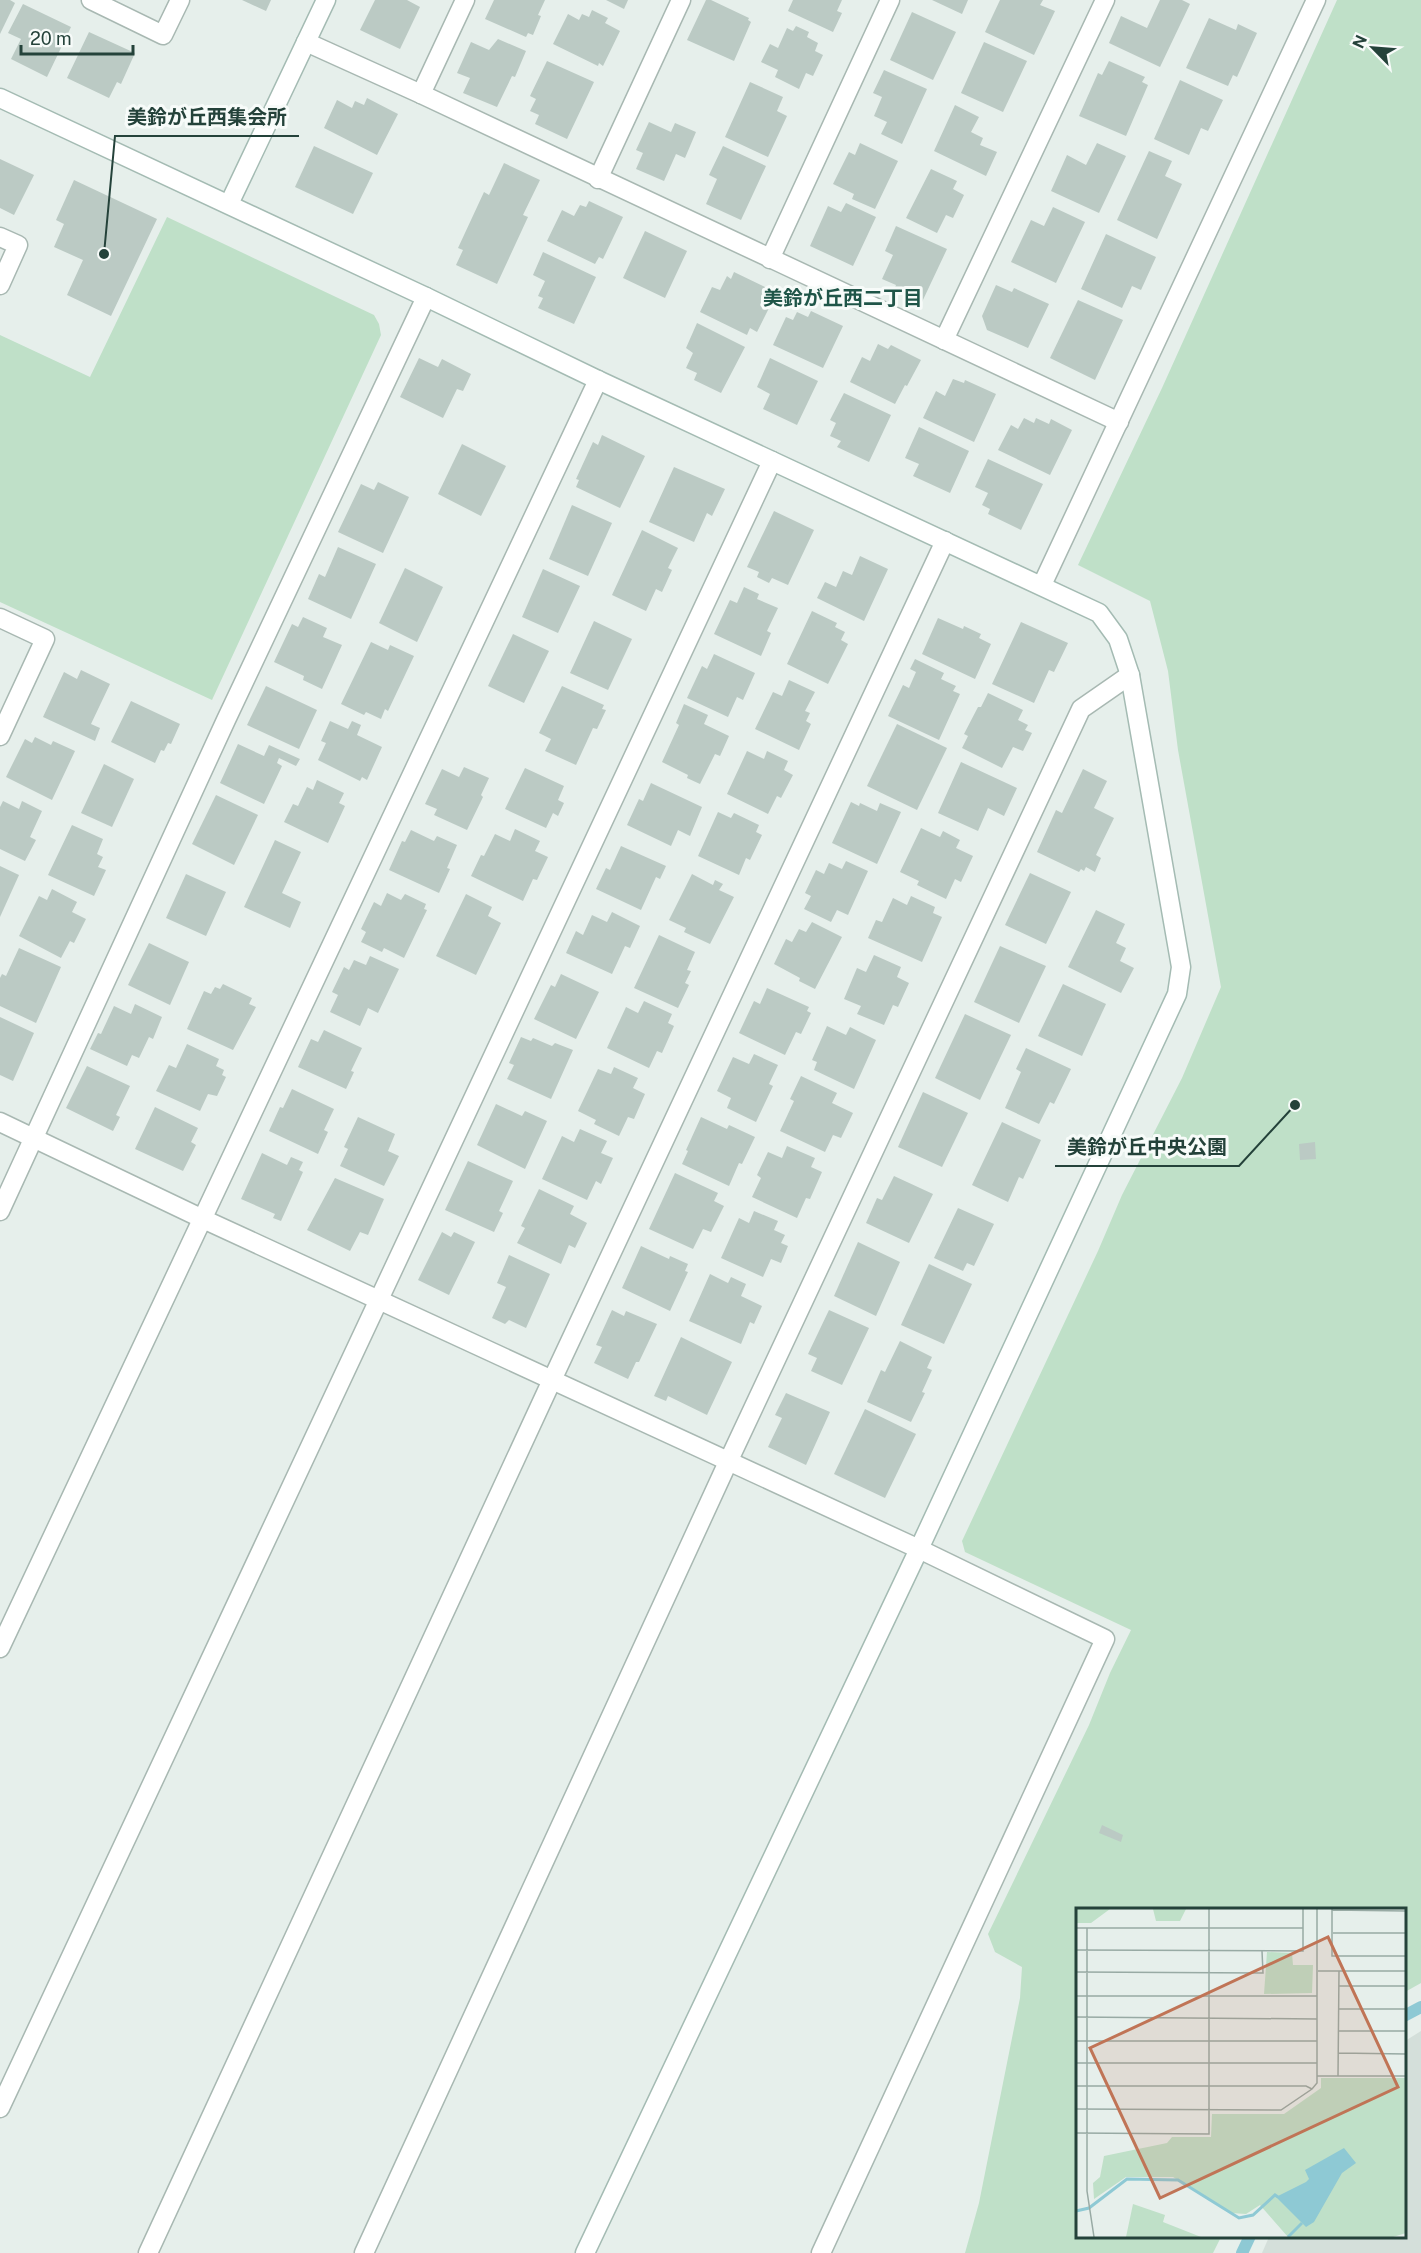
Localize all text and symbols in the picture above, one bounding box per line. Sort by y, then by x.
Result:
scale bar [21,18,134,56]
north arrow [1343,18,1403,78]
text: 20 m [30,28,72,49]
text: N [1349,32,1371,52]
callout: 美鈴が丘西集会所 [115,98,299,136]
text: 美鈴が丘西集会所 [127,105,287,129]
district label: 美鈴が丘西二丁目 [763,286,923,310]
callout: 美鈴が丘中央公園 [1055,1128,1239,1166]
text: 美鈴が丘中央公園 [1067,1135,1227,1159]
inset map [1076,1908,1406,2238]

